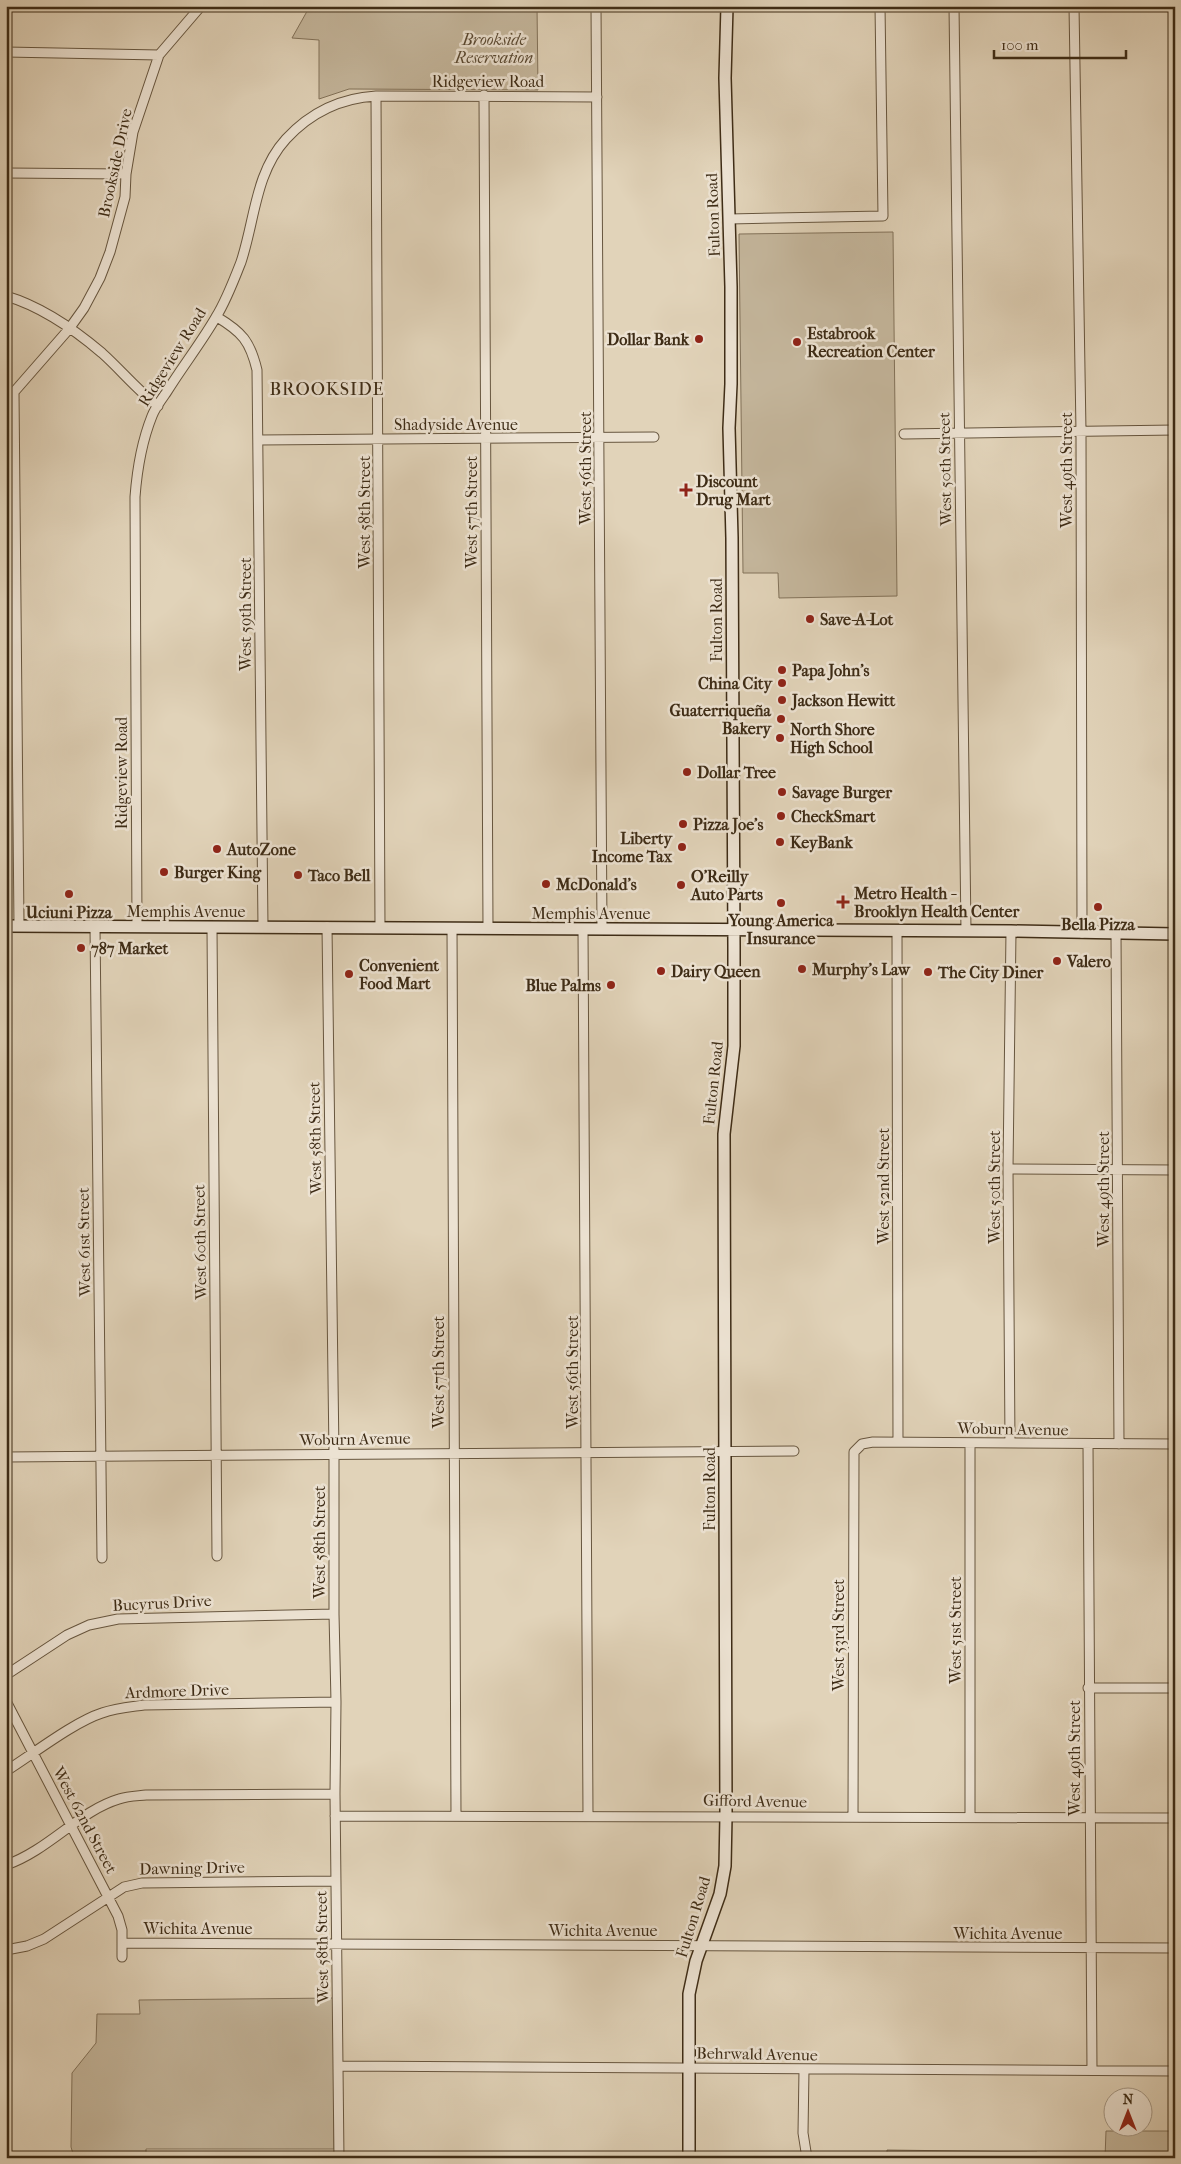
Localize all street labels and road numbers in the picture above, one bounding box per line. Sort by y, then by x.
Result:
street label: Ridgeview Road [432,72,545,91]
street label: Brookside Drive [94,107,136,219]
street label: Fulton Road [702,172,724,257]
street label: Ridgeview Road [134,304,210,410]
street label: West 56th Street [576,411,595,526]
street label: West 50th Street [935,412,956,527]
street label: West 49th Street [1057,412,1076,529]
street label: Shadyside Avenue [394,415,518,434]
street label: West 58th Street [355,455,374,569]
street label: West 57th Street [462,455,481,569]
street label: West 59th Street [236,557,255,672]
street label: Fulton Road [707,578,726,662]
street label: Ridgeview Road [112,716,131,829]
street label: Memphis Avenue [127,902,246,921]
street label: Memphis Avenue [532,904,651,923]
street label: Fulton Road [699,1040,727,1126]
street label: West 58th Street [305,1081,326,1196]
street label: West 52nd Street [874,1128,893,1245]
street label: West 50th Street [985,1130,1004,1245]
street label: West 49th Street [1094,1131,1113,1248]
street label: West 60th Street [189,1184,211,1301]
street label: West 61st Street [74,1187,94,1298]
street label: West 57th Street [429,1315,448,1429]
street label: West 56th Street [563,1315,582,1430]
street label: Woburn Avenue [956,1419,1069,1439]
street label: Woburn Avenue [298,1429,411,1449]
street label: Fulton Road [700,1447,719,1531]
street label: West 58th Street [310,1485,329,1599]
street label: West 51st Street [946,1576,965,1685]
street label: West 53rd Street [829,1579,848,1692]
street label: Bucyrus Drive [112,1591,212,1615]
street label: Ardmore Drive [124,1680,229,1702]
street label: West 49th Street [1065,1700,1084,1817]
street label: West 62nd Street [48,1763,121,1877]
street label: Gifford Avenue [703,1791,807,1811]
street label: Dawning Drive [139,1858,245,1878]
street label: Fulton Road [672,1874,714,1960]
street label: West 58th Street [312,1890,333,2005]
street label: Wichita Avenue [142,1919,253,1938]
street label: Wichita Avenue [547,1921,658,1940]
street label: Wichita Avenue [952,1924,1063,1943]
street label: Behrwald Avenue [696,2043,818,2065]

